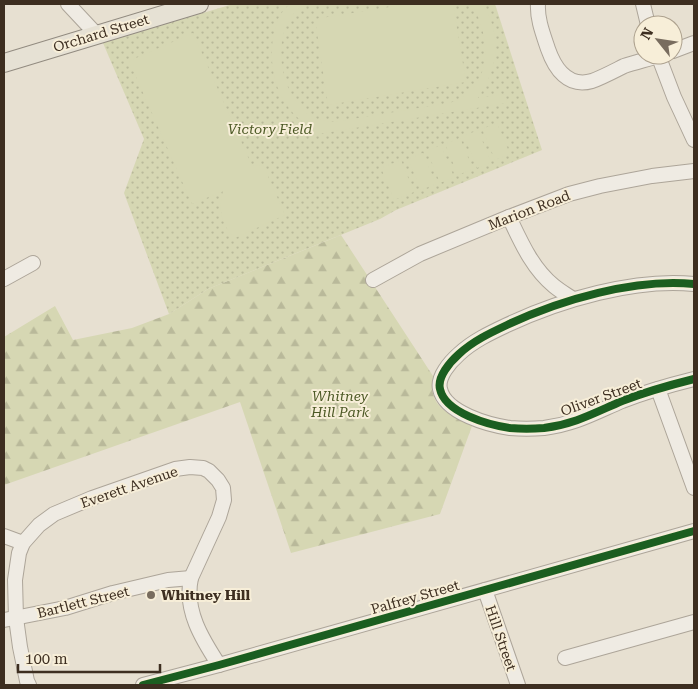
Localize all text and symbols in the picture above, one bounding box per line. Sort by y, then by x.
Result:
street label: Orchard Street [51,11,151,55]
north arrow [633,15,683,65]
text: N [637,25,656,42]
park label: Victory Field [228,121,312,137]
street label: Marion Road [486,187,572,233]
street label: Oliver Street [558,375,644,419]
park label: Whitney Hill Park [310,388,370,420]
street label: Everett Avenue [78,463,180,511]
street label: Palfrey Street [369,577,461,617]
street label: Bartlett Street [35,583,131,621]
place label: Whitney Hill [161,587,250,603]
marker: Whitney Hill [145,589,157,601]
street label: Hill Street [482,603,520,673]
scale bar [18,642,160,674]
text: 100 m [25,650,68,668]

